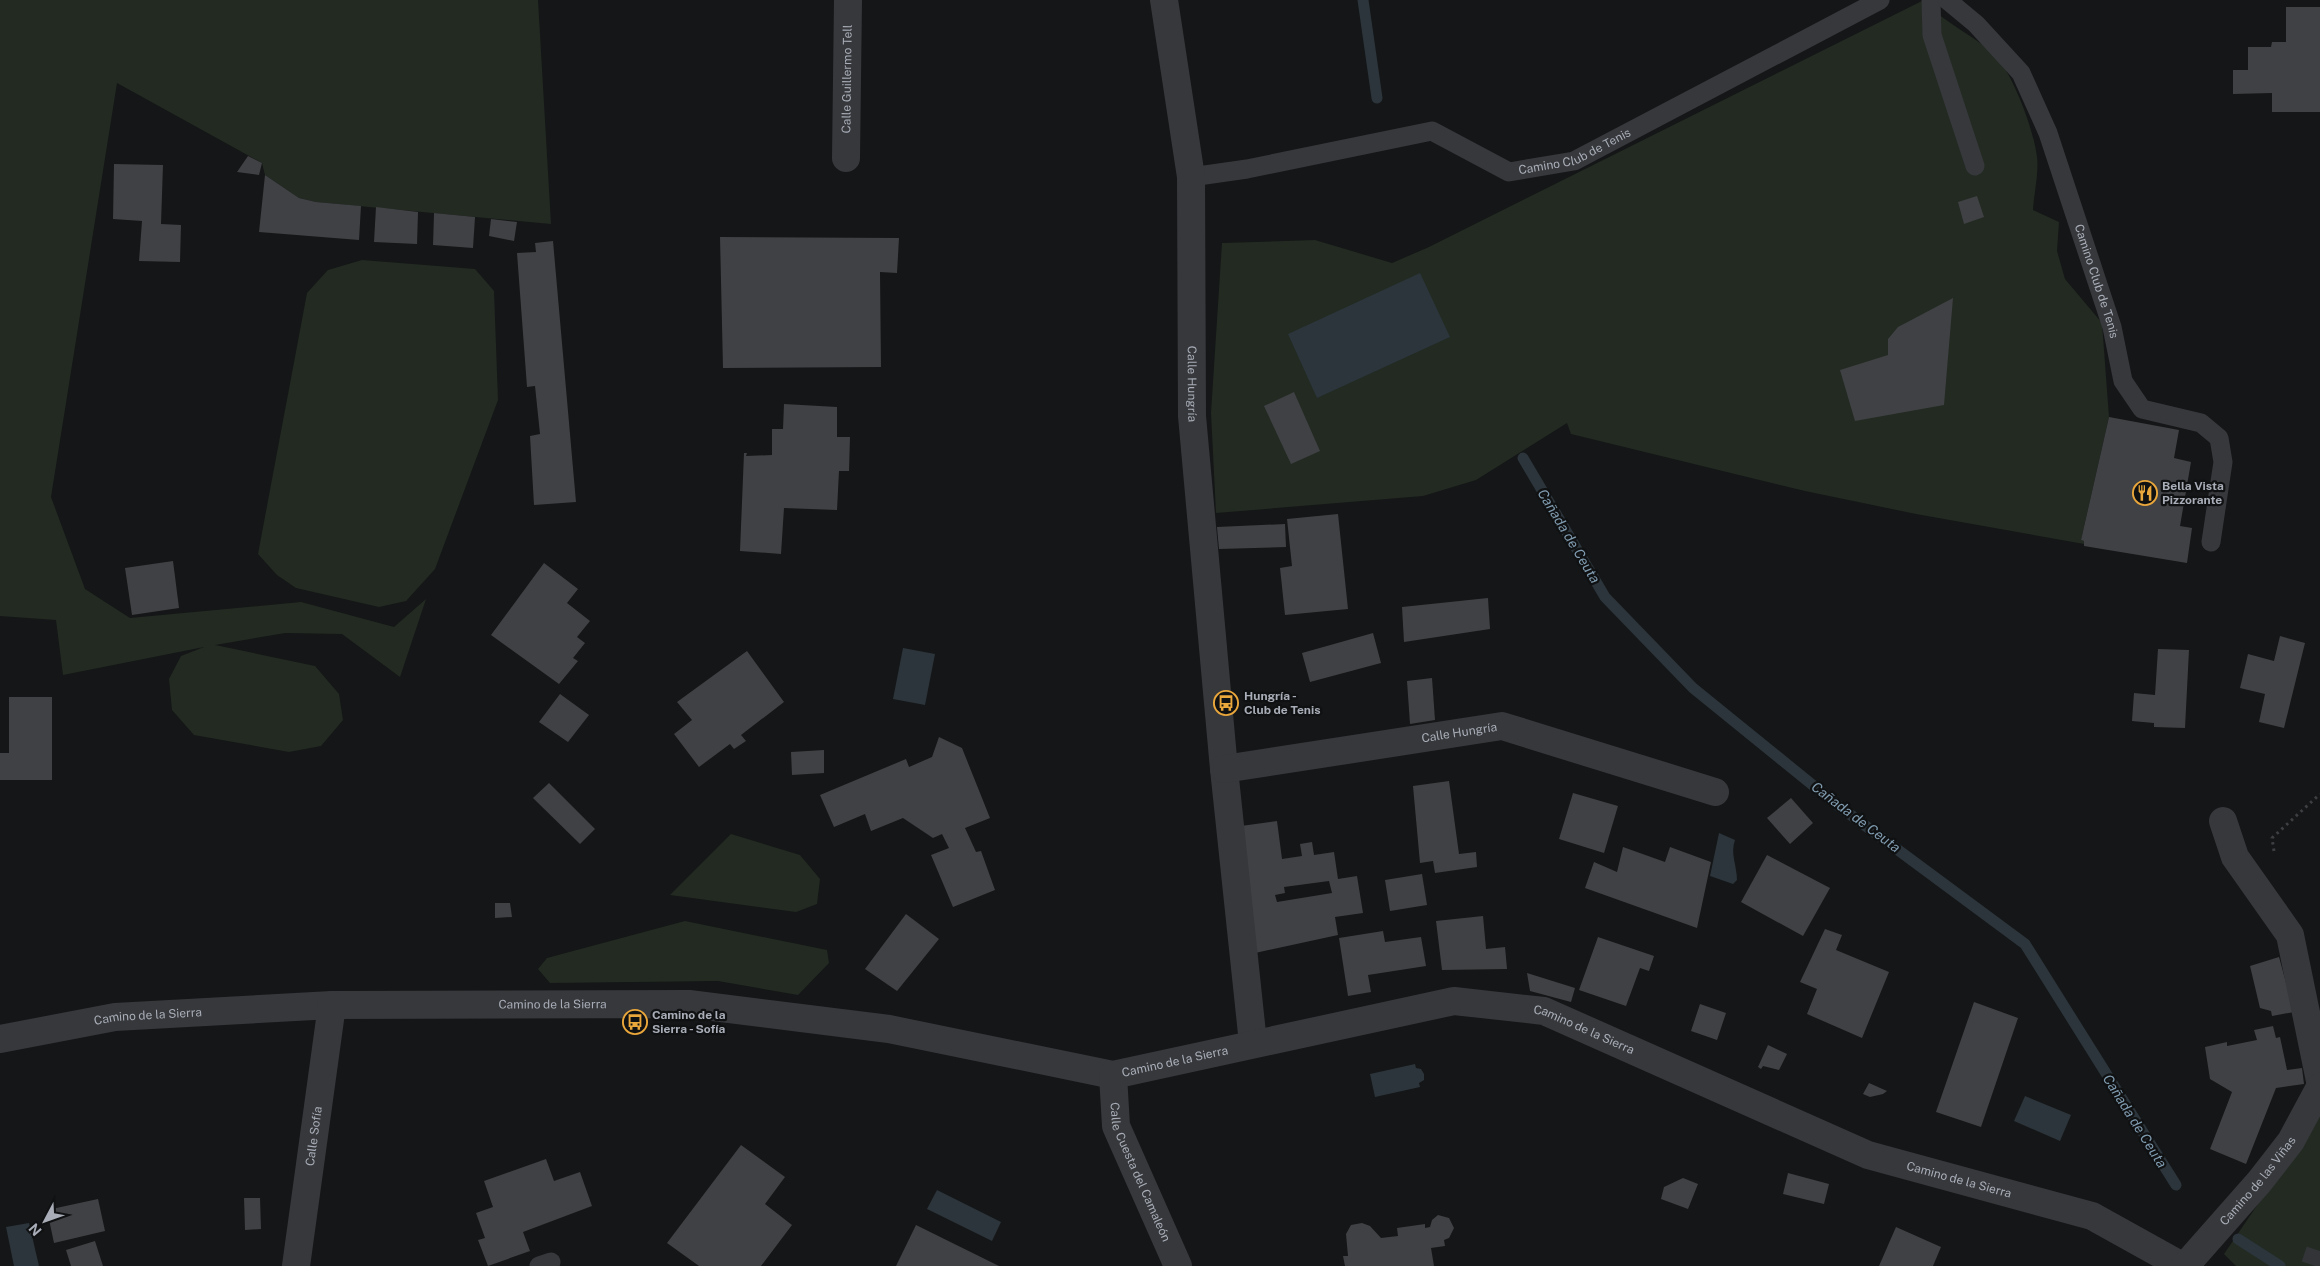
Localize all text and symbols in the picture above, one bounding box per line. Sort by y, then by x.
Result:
street label: Calle Guillermo Tell [839,24,855,133]
street label: Camino Club de Tenis [1517,125,1633,177]
street label: Camino Club de Tenis [2072,222,2121,340]
street label: Calle Hungría [1185,346,1200,423]
place label: Bella Vista Pizzorante [2162,479,2224,507]
restaurant icon: Bella Vista Pizzorante [2132,480,2158,506]
water label: Cañada de Ceuta [1535,486,1603,586]
place label: Hungría - Club de Tenis [1244,689,1320,717]
bus stop icon: Hungría - Club de Tenis [1213,690,1239,716]
street label: Calle Hungría [1420,720,1498,745]
water label: Cañada de Ceuta [1808,778,1904,856]
street label: Camino de la Sierra [498,997,607,1012]
street label: Camino de la Sierra [1533,1003,1636,1057]
street label: Camino de la Sierra [93,1005,202,1028]
place label: Camino de la Sierra - Sofía [652,1008,726,1036]
bus stop icon: Camino de la Sierra - Sofía [622,1009,648,1035]
street label: Camino de la Sierra [1120,1043,1229,1080]
water label: Cañada de Ceuta [2100,1071,2170,1171]
street label: Calle Cuesta del Camaleón [1108,1102,1173,1244]
street label: Calle Sofía [303,1105,325,1167]
street label: Camino de las Viñas [2217,1135,2299,1228]
street label: Camino de la Sierra [1905,1159,2013,1201]
north arrow [20,1196,70,1246]
text: N [26,1220,45,1239]

